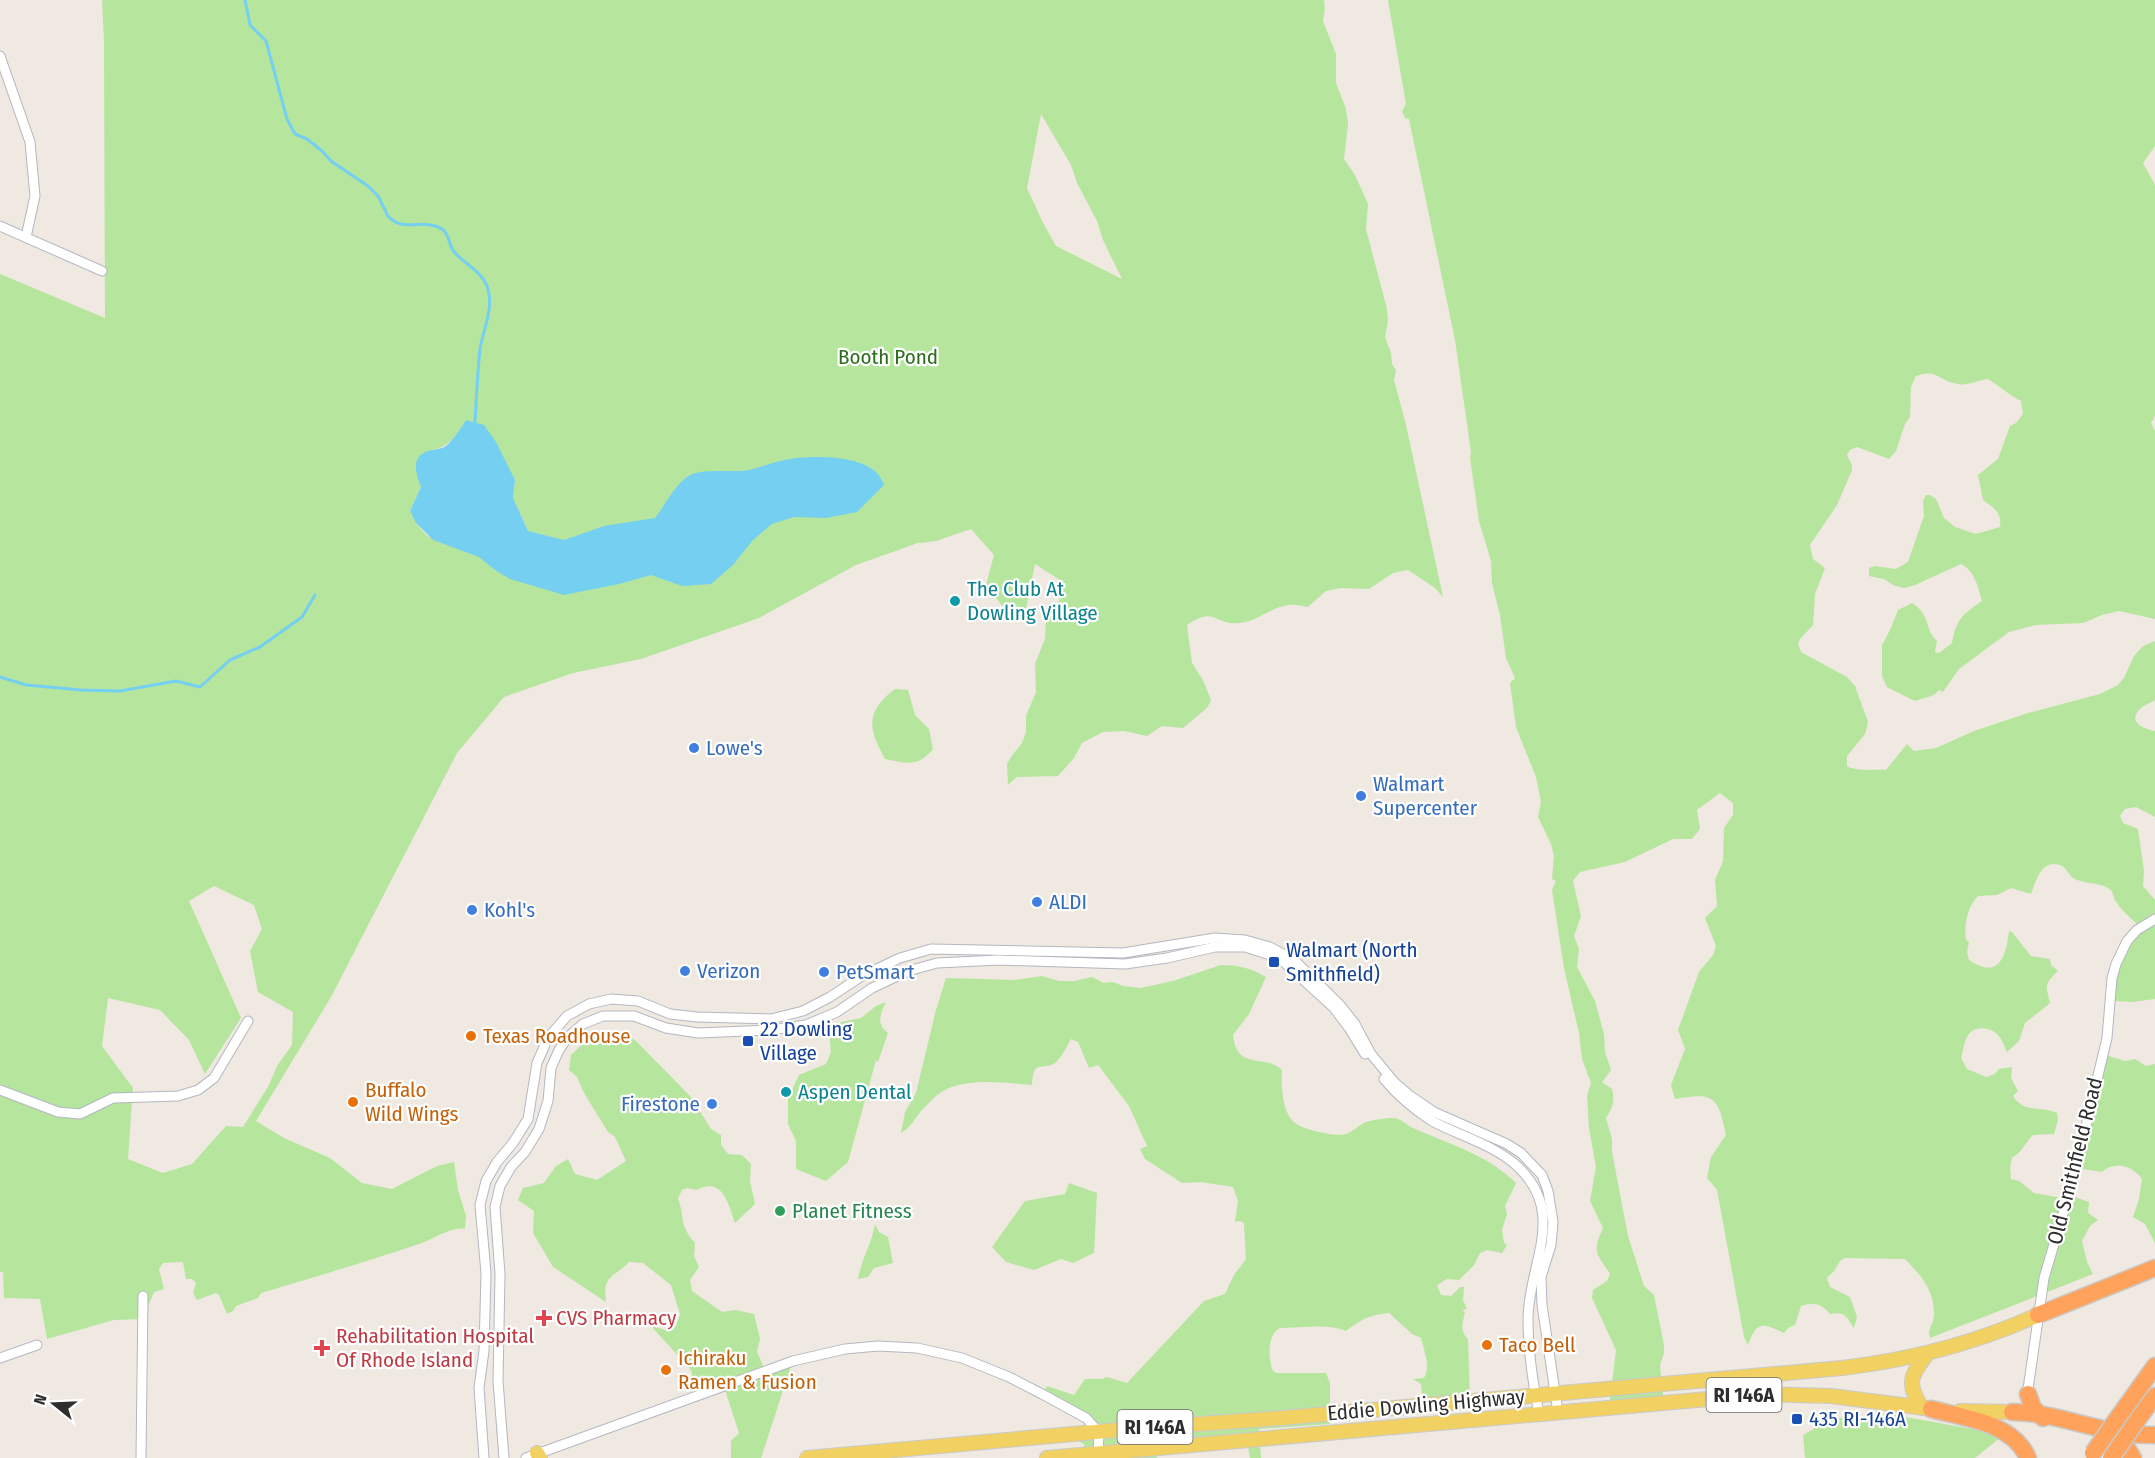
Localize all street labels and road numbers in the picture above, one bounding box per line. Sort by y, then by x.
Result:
street label: Old Smithfield Road [2042,1075,2108,1247]
road number: RI 146A [1706,1378,1782,1412]
street label: Eddie Dowling Highway [1326,1383,1526,1427]
road number: RI 146A [1118,1410,1192,1444]

